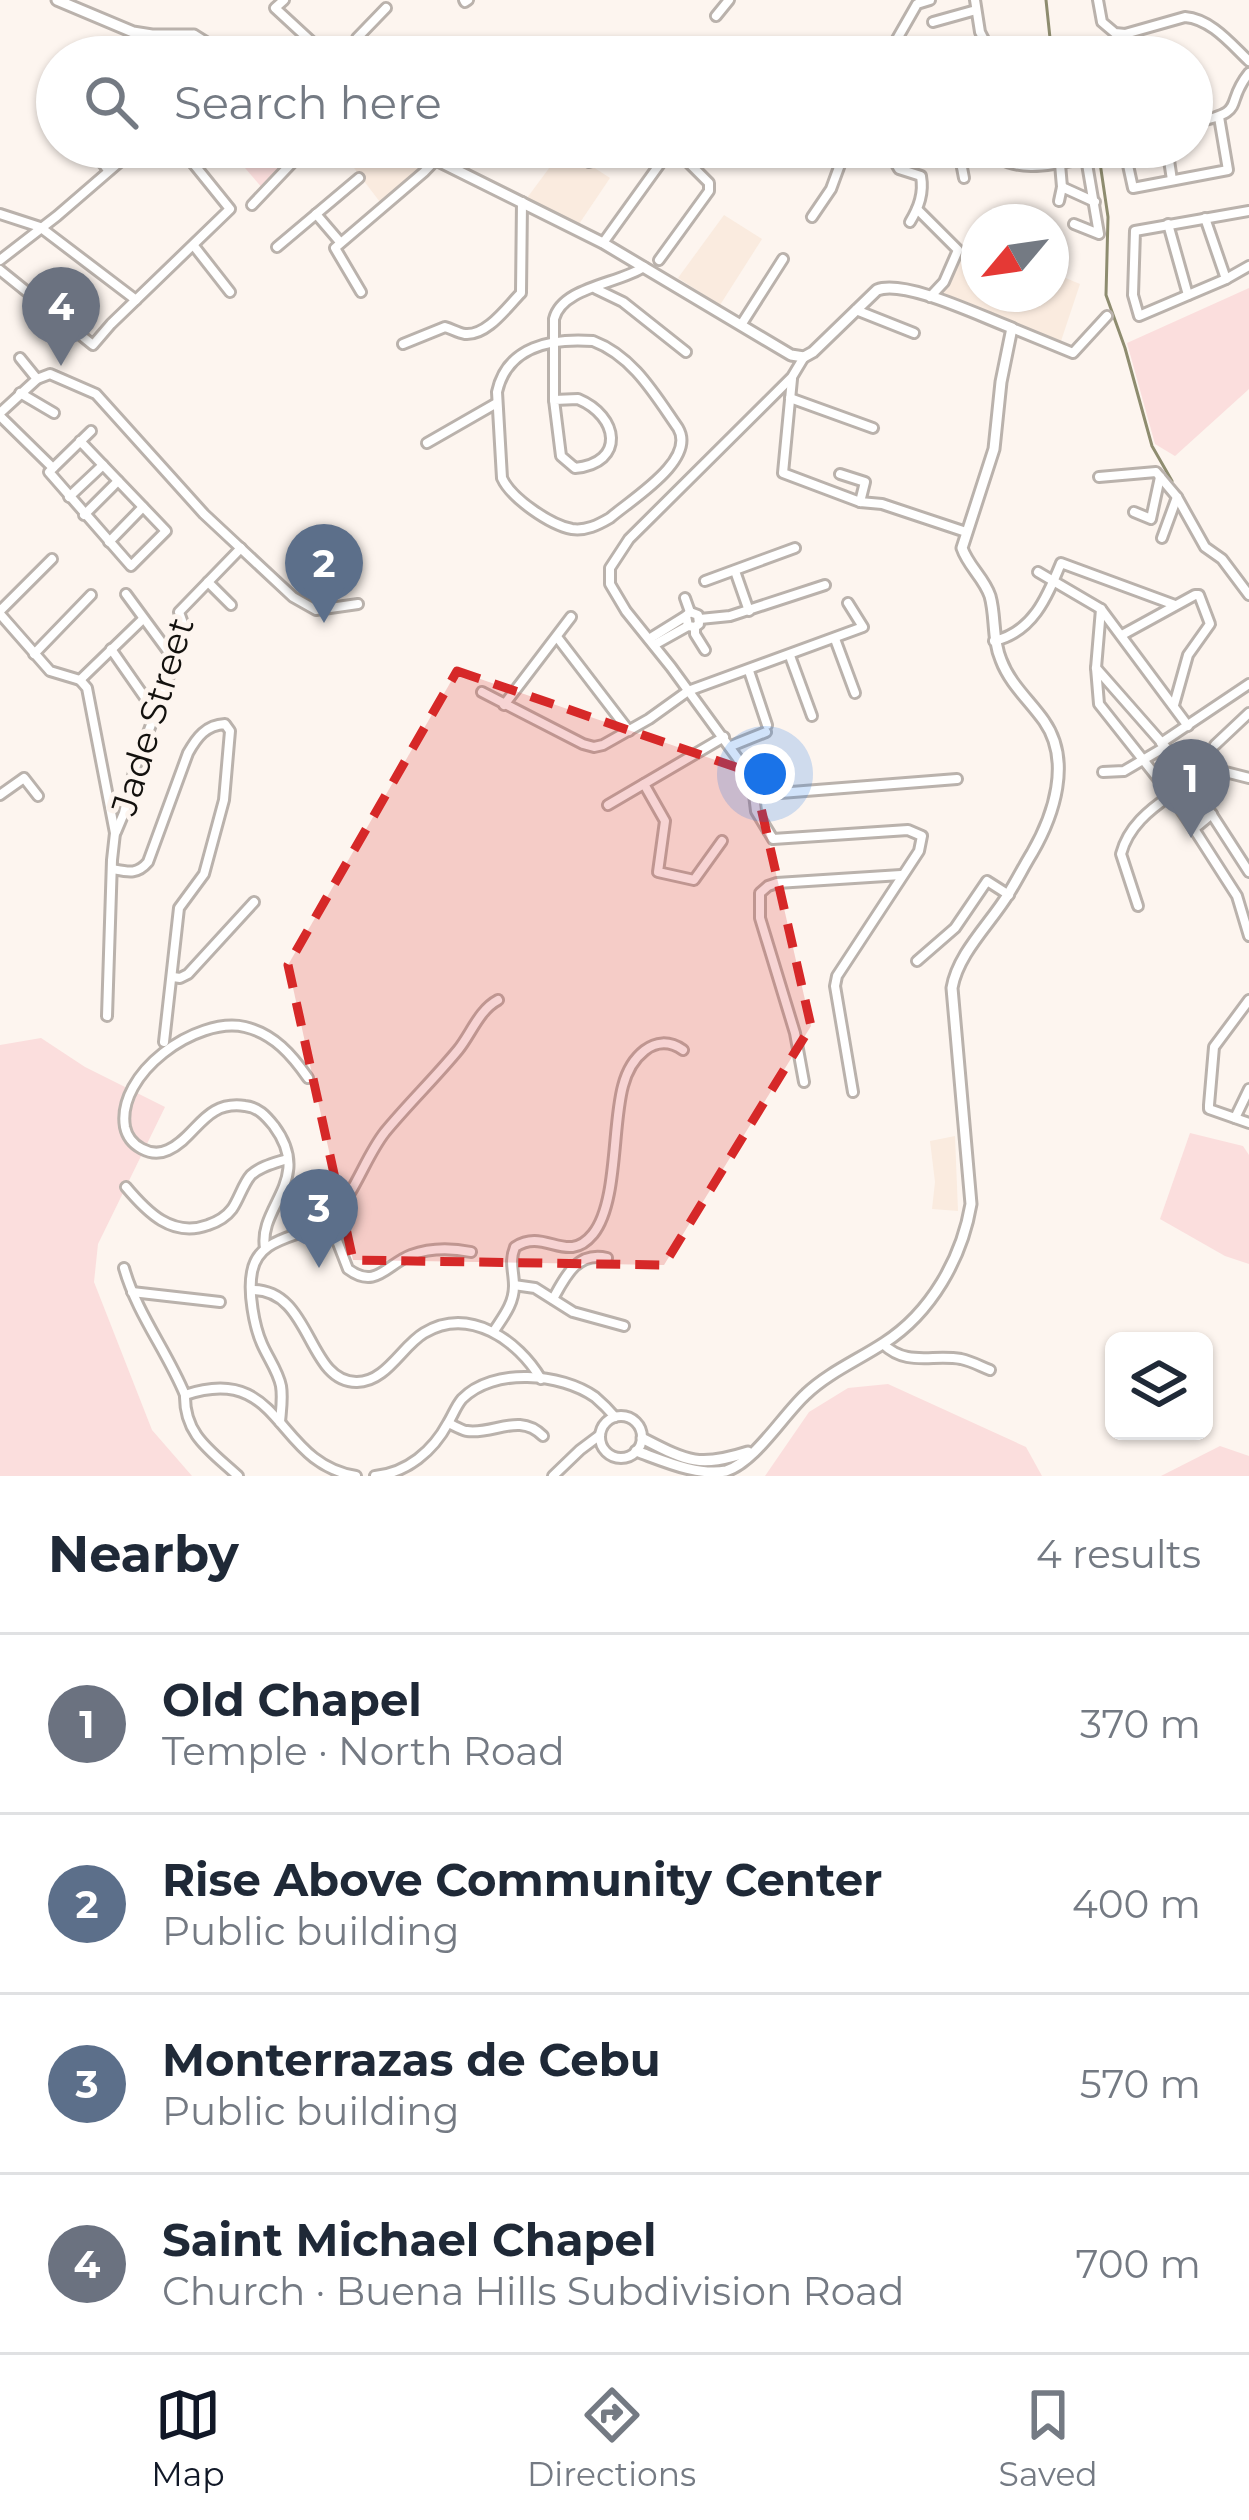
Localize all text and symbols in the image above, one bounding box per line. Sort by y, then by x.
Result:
search box [36,36,1213,168]
icon: search [78,69,144,135]
text: Search here [174,75,442,130]
north arrow [961,204,1069,312]
pin: 4 [22,267,100,366]
pin: 2 [285,524,363,623]
street label: Jade Street [101,612,203,821]
pin: 1 [1152,739,1230,838]
your location [735,744,795,804]
pin: 3 [280,1169,358,1268]
map controls [1105,1332,1213,1440]
button: layers [1105,1332,1213,1440]
text: Nearby [48,1523,239,1585]
text: 4 results [1036,1530,1201,1578]
text: Old Chapel [162,1672,422,1727]
text: 1 [79,1700,95,1748]
text: 370 m [1080,1700,1201,1748]
text: Temple · North Road [162,1727,565,1775]
text: Rise Above Community Center [162,1852,883,1907]
text: 2 [75,1880,99,1928]
text: 400 m [1072,1880,1201,1928]
text: Public building [162,1907,459,1955]
text: Monterrazas de Cebu [162,2032,661,2087]
text: 3 [75,2060,99,2108]
text: 570 m [1080,2060,1201,2108]
text: Public building [162,2087,459,2135]
text: Saint Michael Chapel [162,2212,657,2267]
text: 4 [74,2240,100,2288]
text: 700 m [1076,2240,1201,2288]
text: Church · Buena Hills Subdivision Road [162,2267,905,2315]
tab: Map [151,2382,225,2494]
tab: Directions [527,2382,696,2494]
tab: Saved [999,2382,1098,2494]

